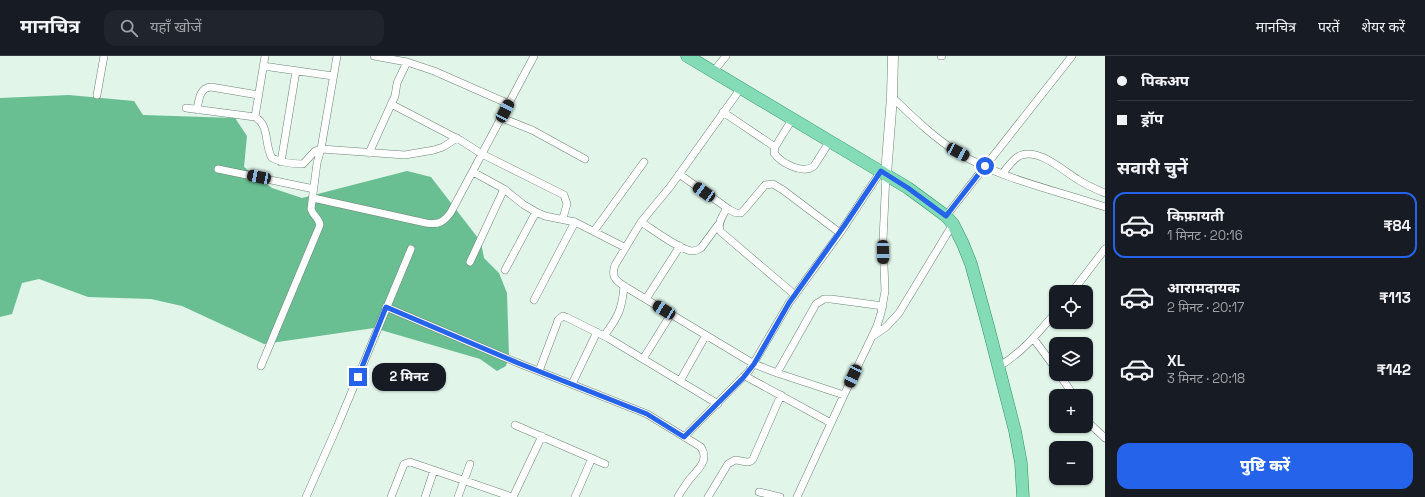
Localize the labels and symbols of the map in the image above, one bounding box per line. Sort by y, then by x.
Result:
car [494,98,516,124]
car [945,141,971,163]
route start [976,157,994,175]
car [246,169,272,185]
car [691,180,717,204]
car [877,240,889,264]
car [651,299,677,321]
callout: 2 मिनट [372,363,446,391]
car [842,363,864,389]
route end [349,368,367,386]

